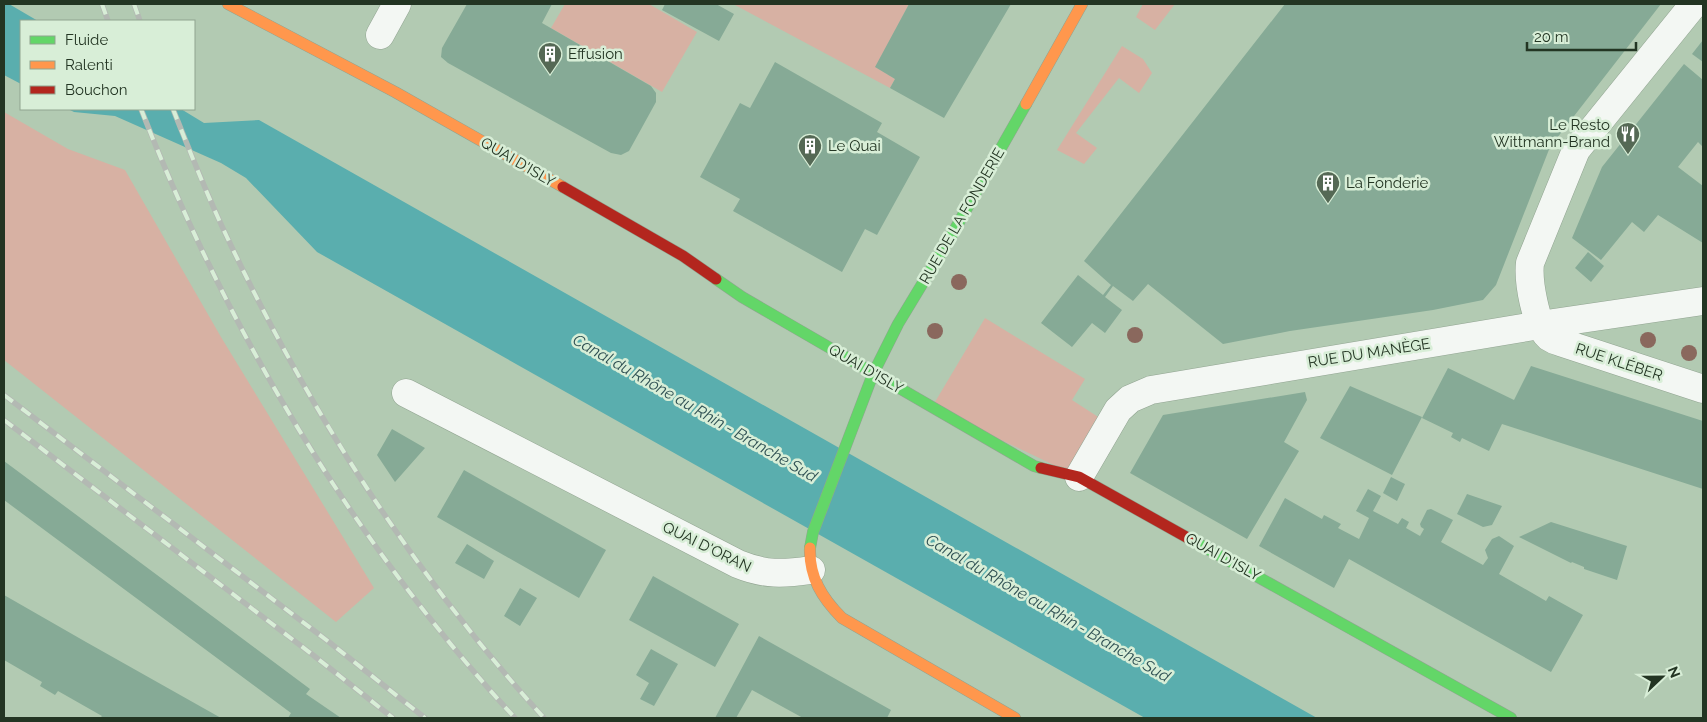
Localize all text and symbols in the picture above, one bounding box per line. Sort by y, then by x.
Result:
legend [20,20,195,110]
scale bar [1527,20,1636,52]
text: 20 m [1534,28,1569,46]
text: Fluide [65,31,108,49]
building icon: Effusion [537,41,563,75]
place label: Effusion [568,45,623,63]
text: Ralenti [65,56,113,74]
text: Bouchon [65,81,127,99]
place label: Le Resto Wittmann-Brand [1494,116,1610,151]
restaurant icon: Le Resto Wittmann-Brand [1615,121,1641,155]
street label: QUAI D'ISLY [477,133,559,191]
building icon: Le Quai [797,133,823,167]
place label: Le Quai [828,137,881,155]
street label: RUE DE LA FONDERIE [916,145,1008,287]
building icon: La Fonderie [1315,170,1341,204]
place label: La Fonderie [1346,174,1428,192]
water label: Canal du Rhône au Rhin - Branche Sud [569,330,821,486]
street label: RUE DU MANÈGE [1307,334,1431,372]
street label: RUE KLÉBER [1573,339,1665,385]
street label: QUAI D'ISLY [825,340,907,398]
street label: QUAI D'ORAN [660,518,754,576]
street label: QUAI D'ISLY [1182,529,1264,585]
water label: Canal du Rhône au Rhin - Branche Sud [922,530,1174,686]
north arrow [1637,652,1687,702]
text: N [1665,664,1683,680]

